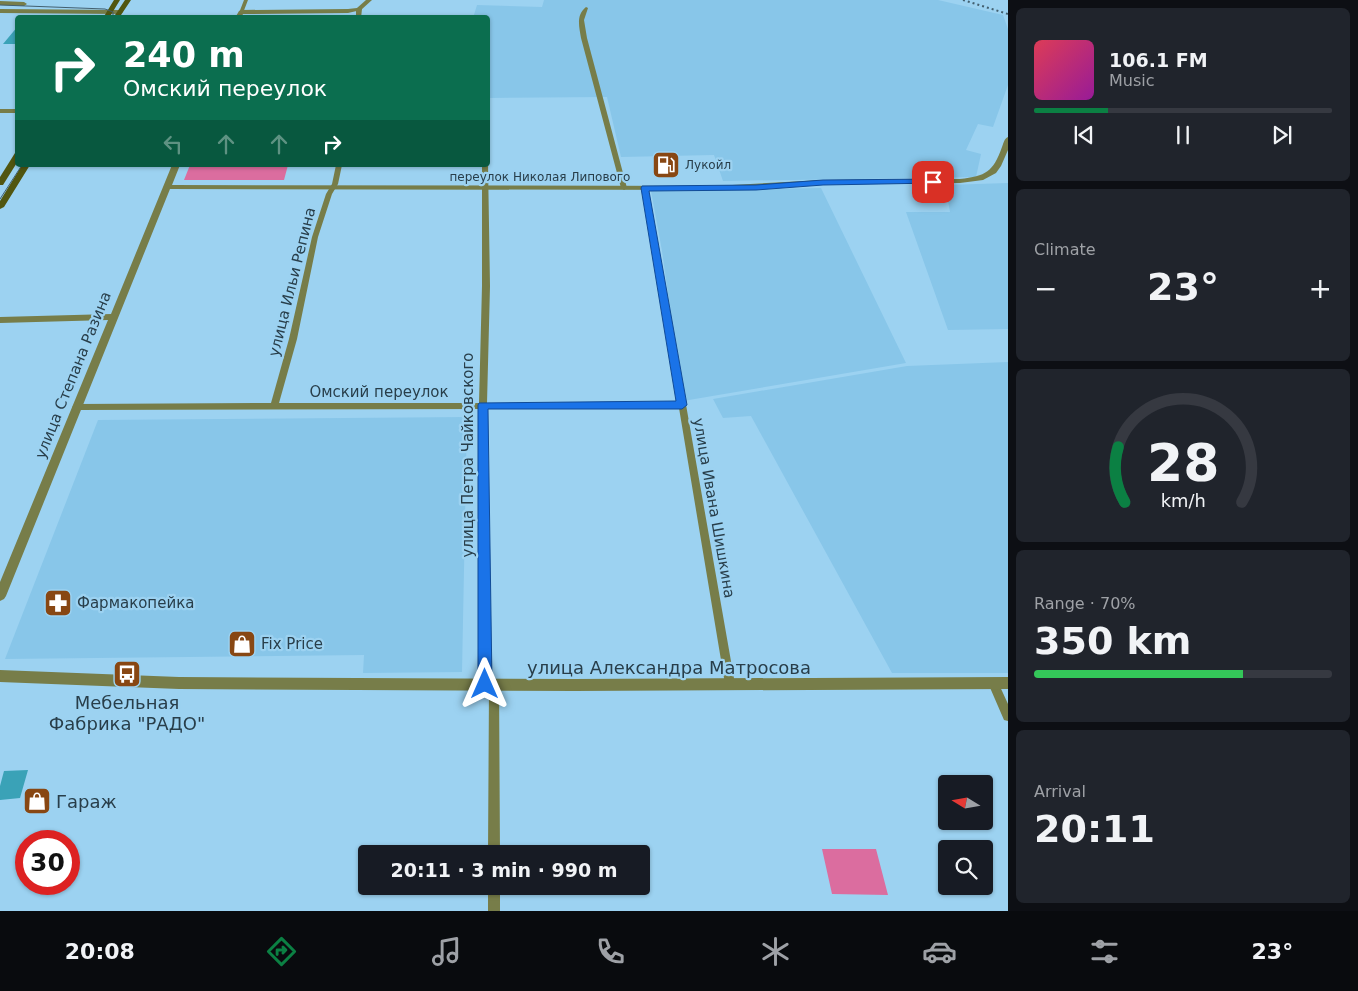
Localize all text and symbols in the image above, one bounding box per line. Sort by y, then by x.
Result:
icon: right [40,35,105,100]
text: 240 m [123,35,245,75]
text: 106.1 FM [1109,49,1208,71]
text: Music [1109,71,1155,90]
text: Омский переулок [123,76,327,101]
icon: previous [1070,121,1098,149]
icon: pause [1169,121,1197,149]
icon: next [1268,121,1296,149]
icon: left [159,130,187,158]
icon: ahead [212,130,240,158]
icon: ahead [265,130,293,158]
icon: right [318,130,346,158]
fuel station icon: Лукойл [651,150,681,180]
place label: Лукойл [685,158,731,172]
pin [912,161,954,203]
icon: arrive [919,168,947,196]
street label: переулок Николая Липового [450,170,630,184]
street label: улица Ильи Репина [265,205,319,359]
text: Climate [1034,240,1096,259]
text: 23° [1147,265,1219,309]
text: − [1034,272,1057,305]
text: + [1309,272,1332,305]
street label: улица Степана Разина [31,289,115,461]
street label: улица Петра Чайковского [459,353,477,557]
street label: Омский переулок [309,383,449,401]
street label: улица Ивана Шишкина [689,416,739,600]
text: 28 [1147,433,1219,493]
text: km/h [1160,490,1206,511]
pharmacy icon: Фармакопейка [43,588,73,618]
place label: Фармакопейка [77,594,194,612]
text: Range · 70% [1034,594,1136,613]
text: 350 km [1034,619,1191,663]
shop icon: Fix Price [227,629,257,659]
place label: Fix Price [261,635,323,653]
position arrow [458,657,510,709]
street label: улица Александра Матросова [527,657,811,678]
bus stop icon: Мебельная Фабрика "РАДО" [112,659,142,689]
place label: Мебельная Фабрика "РАДО" [49,692,205,734]
north arrow [938,775,992,830]
map controls [938,775,993,895]
text: Arrival [1034,782,1086,801]
shop icon: Гараж [22,786,52,816]
place label: Гараж [56,791,117,812]
text: 20:11 [1034,807,1155,851]
speed limit sign: 30 [15,830,80,895]
button: search [938,840,993,895]
text: 20:11 · 3 min · 990 m [390,859,618,881]
icon: directions [264,934,299,969]
icon: music [429,934,464,969]
icon: phone [593,934,628,969]
icon: climate [758,934,793,969]
icon: car [922,934,957,969]
icon: filters [1087,934,1122,969]
text: 20:08 [65,939,135,964]
text: 23° [1252,939,1293,964]

